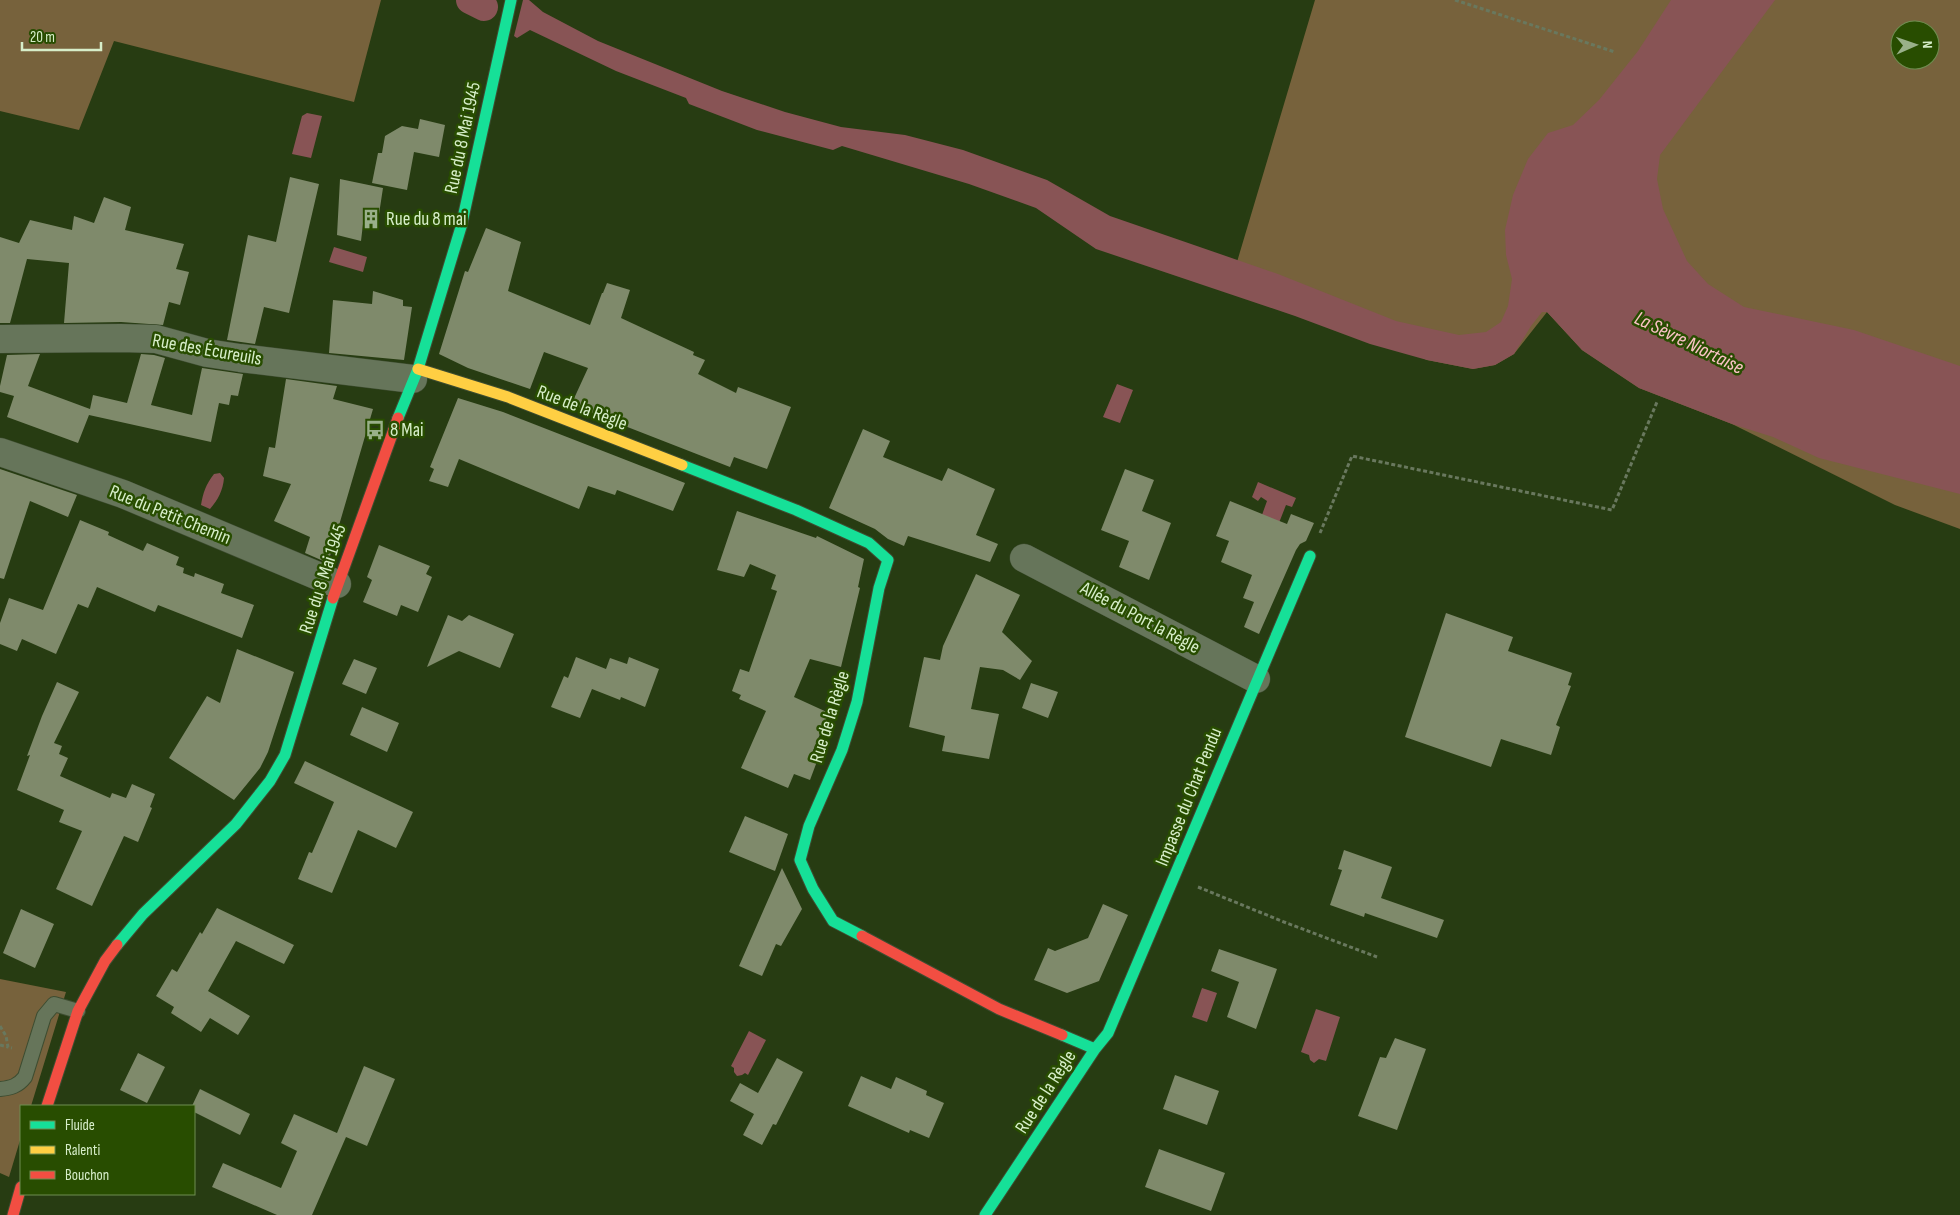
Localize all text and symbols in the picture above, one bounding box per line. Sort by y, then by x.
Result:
scale bar [22,20,101,52]
north arrow [1890,20,1940,70]
text: 20 m [30,28,55,47]
text: N [1919,41,1936,49]
street label: Rue du 8 Mai 1945 [440,80,486,196]
building icon: Rue du 8 mai [360,208,382,230]
place label: Rue du 8 mai [386,208,467,231]
water label: La Sèvre Niortaise [1631,306,1748,380]
street label: Rue des Écureuils [151,329,264,371]
street label: Rue de la Règle [534,380,630,436]
bus stop icon: 8 Mai [364,419,386,441]
place label: 8 Mai [390,419,423,442]
street label: Rue du Petit Chemin [106,480,234,550]
street label: Rue du 8 Mai 1945 [295,521,351,637]
street label: Allée du Port la Règle [1076,576,1204,659]
street label: Rue de la Règle [805,668,855,766]
street label: Impasse du Chat Pendu [1151,724,1227,870]
street label: Rue de la Règle [1011,1046,1081,1138]
legend [20,1105,195,1195]
text: Fluide [65,1116,95,1135]
text: Ralenti [65,1141,100,1160]
text: Bouchon [65,1166,109,1185]

